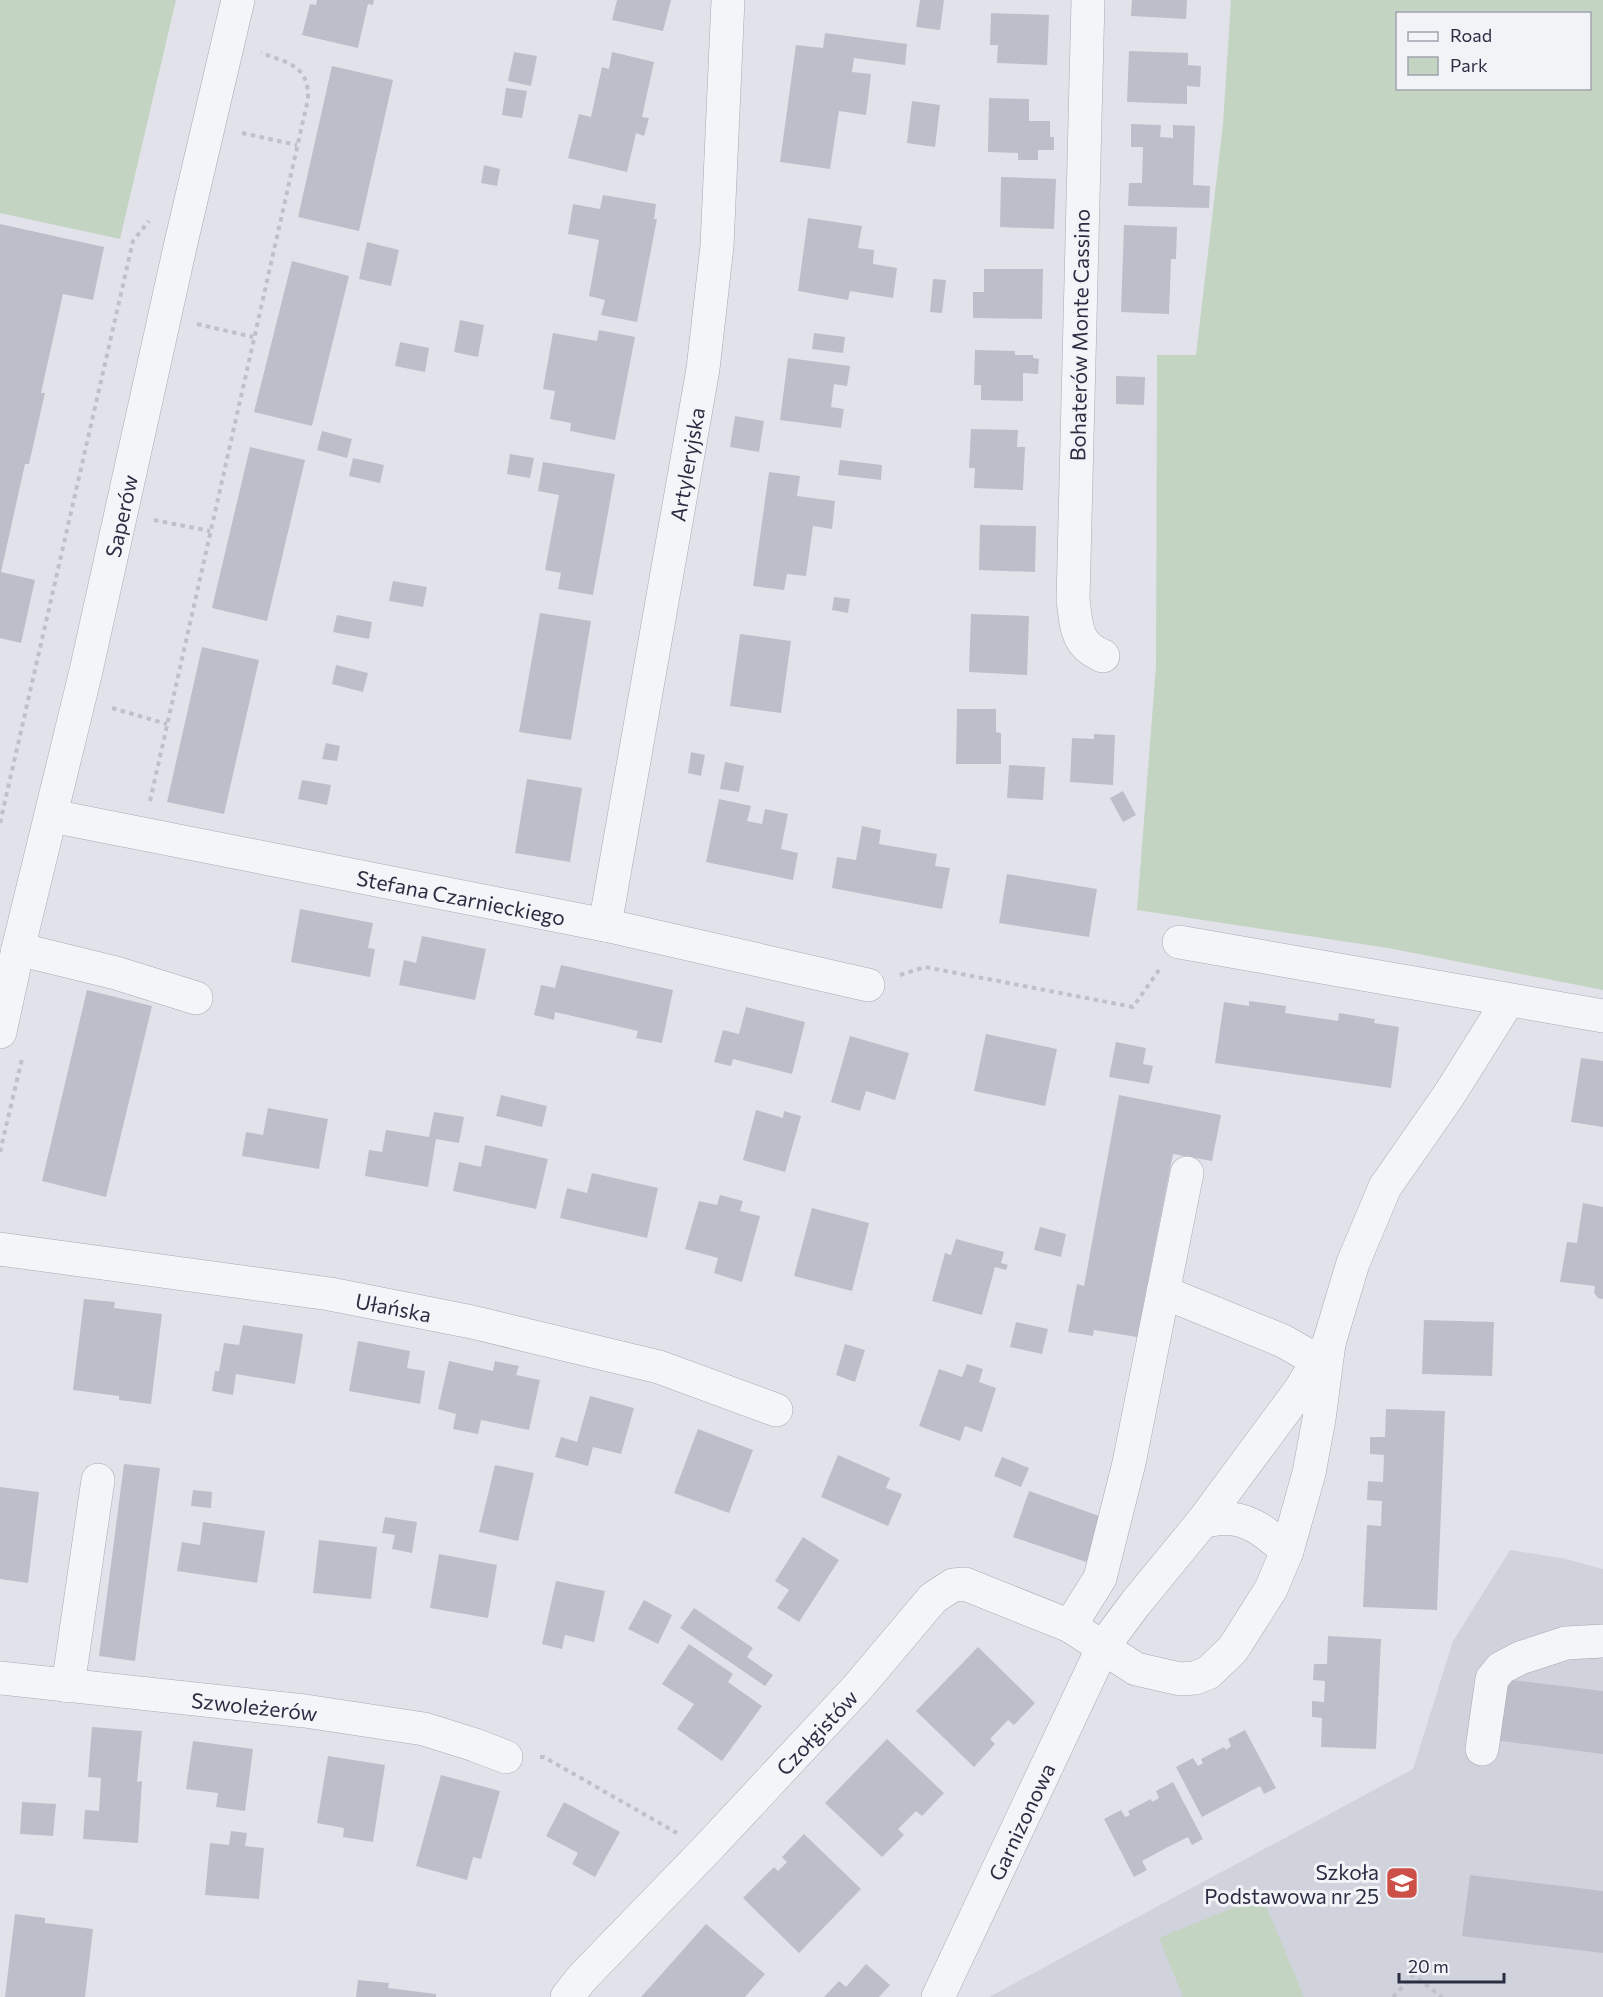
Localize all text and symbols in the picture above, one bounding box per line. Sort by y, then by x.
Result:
legend [1396,12,1591,90]
text: Road [1450,24,1492,46]
text: Park [1450,54,1488,76]
street label: Bohaterów Monte Cassino [1064,209,1094,461]
street label: Artyleryjska [664,405,709,523]
street label: Saperów [99,472,142,560]
street label: Stefana Czarnieckiego [355,864,568,929]
street label: Ułańska [354,1287,434,1326]
street label: Czołgistów [770,1684,862,1780]
street label: Szwoleżerów [190,1686,320,1725]
street label: Garnizonowa [982,1759,1059,1884]
place label: Szkoła Podstawowa nr 25 [1204,1859,1379,1908]
school or university icon: Szkoła Podstawowa nr 25 [1384,1865,1420,1901]
scale bar [1399,1946,1504,1984]
text: 20 m [1408,1955,1449,1977]

